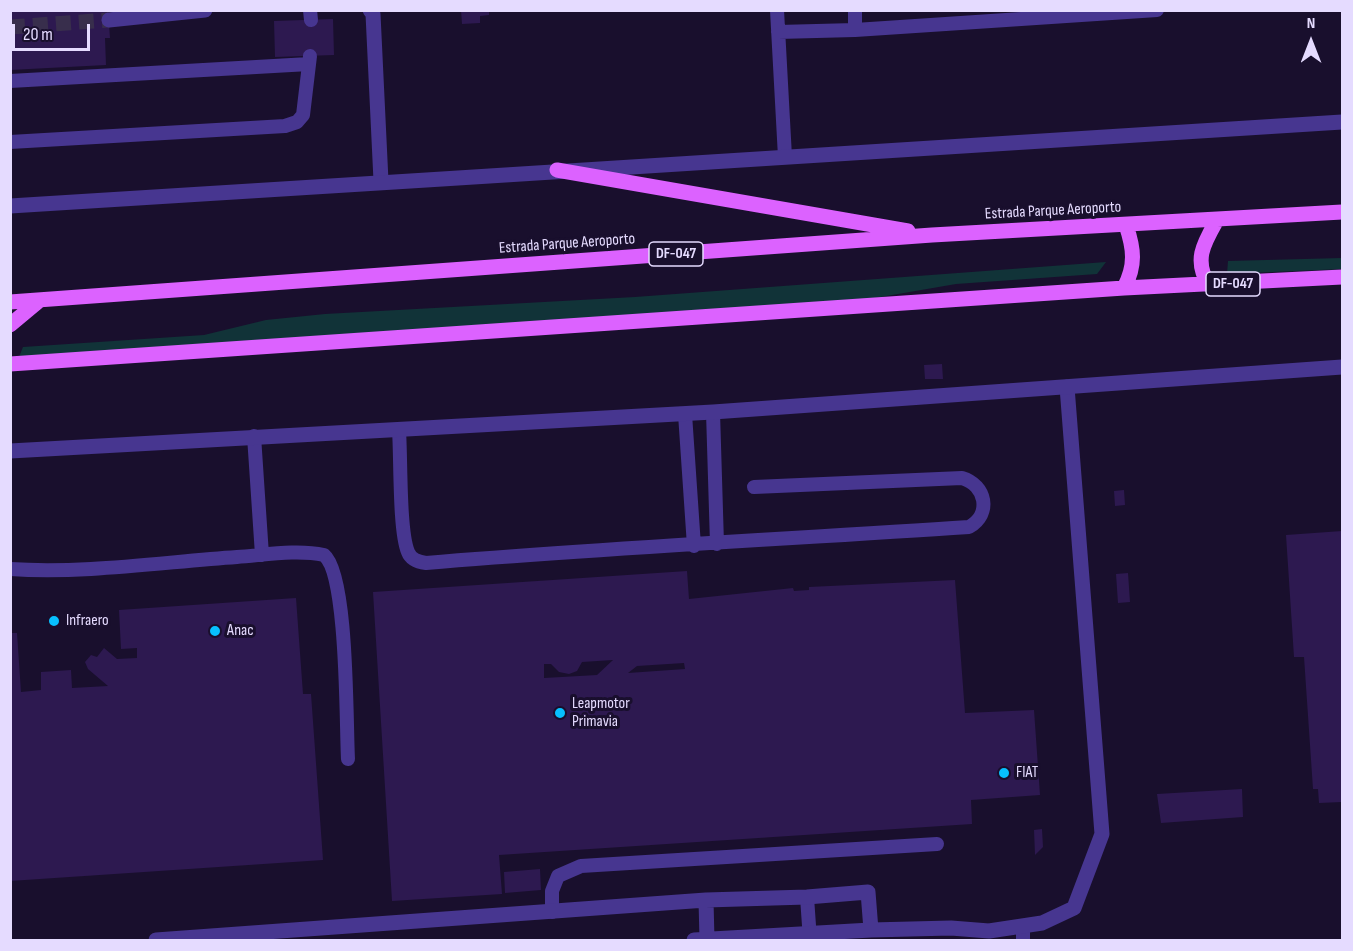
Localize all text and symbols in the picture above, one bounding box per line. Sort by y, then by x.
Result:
scale bar [15,12,93,50]
north arrow [1281,12,1341,72]
text: N [1307,14,1315,33]
text: 20 m [23,24,53,45]
street label: Estrada Parque Aeroporto [984,198,1122,224]
street label: Estrada Parque Aeroporto [498,230,636,258]
road number: DF-047 [649,242,703,266]
road number: DF-047 [1206,272,1260,296]
place label: Infraero [66,611,109,631]
marker: Infraero [47,614,61,628]
place label: Anac [227,621,254,641]
marker: Anac [208,624,222,638]
place label: Leapmotor Primavia [572,694,630,732]
marker: Leapmotor Primavia [553,706,567,720]
place label: FIAT [1016,763,1038,783]
marker: FIAT [997,766,1011,780]

